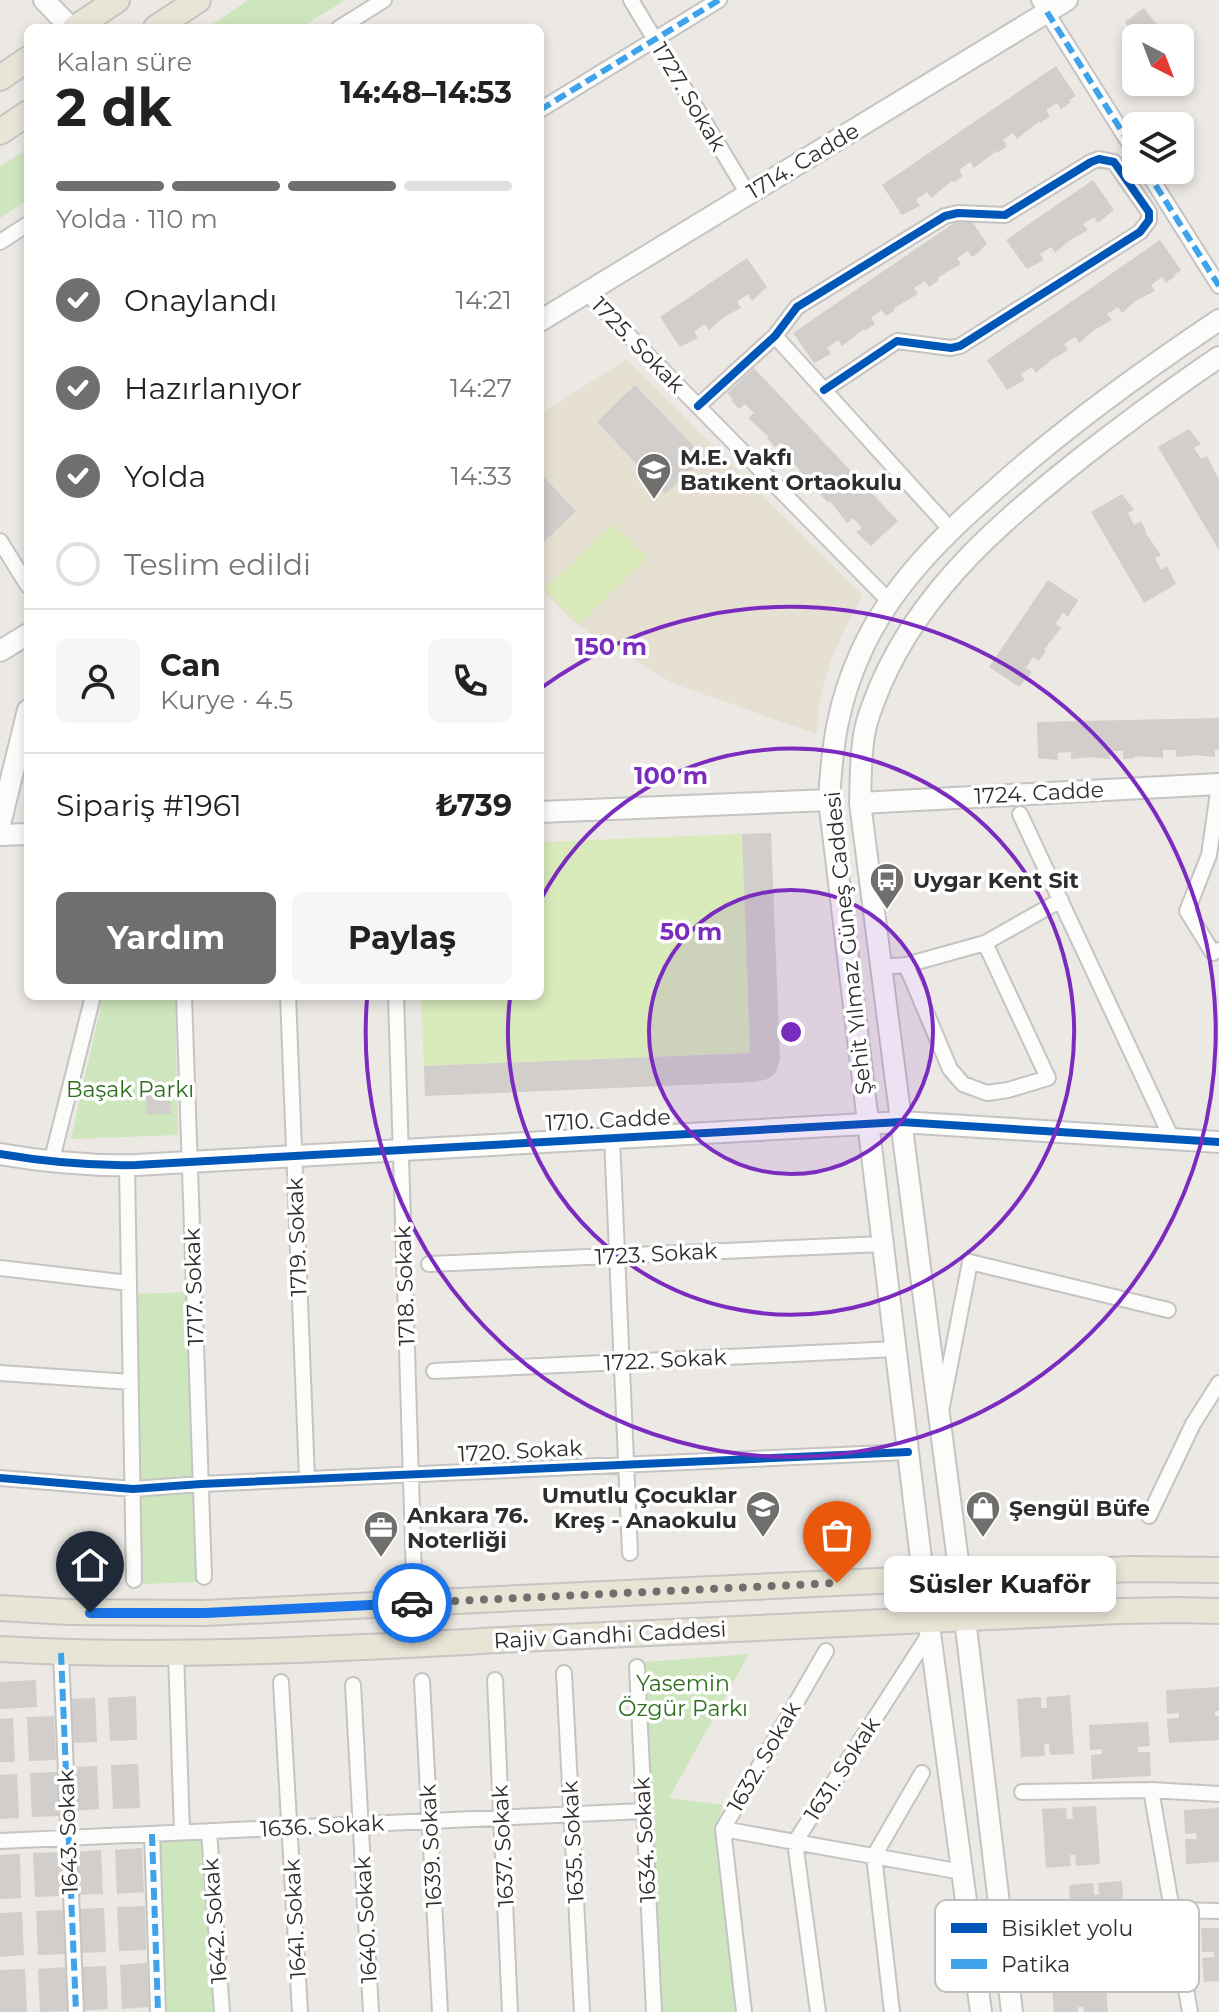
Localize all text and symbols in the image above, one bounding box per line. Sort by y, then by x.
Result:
north arrow [1122,24,1194,96]
map controls [1122,24,1194,184]
street label: 1727. Sokak [646,38,732,157]
text: Kalan süre [56,46,192,78]
text: 14:48–14:53 [340,74,512,111]
text: 2 dk [56,76,171,139]
button: layers [1122,112,1194,184]
street label: 1714. Cadde [742,117,864,205]
text: Yolda · 110 m [56,203,218,235]
icon: check [56,278,100,322]
text: Onaylandı [124,282,277,319]
text: 14:21 [456,284,512,316]
street label: 1725. Sokak [586,291,691,399]
icon: check [56,366,100,410]
text: Hazırlanıyor [124,370,302,407]
text: 14:27 [450,372,512,404]
place label: M.E. Vakfı Batıkent Ortaokulu [680,444,902,496]
school or university icon: M.E. Vakfı Batıkent Ortaokulu [635,451,673,501]
icon: check [56,454,100,498]
text: Yolda [124,458,206,495]
text: 14:33 [451,460,512,492]
text: Teslim edildi [124,546,311,583]
text: 150 m [575,632,647,661]
button: person [56,639,140,723]
button: phone [428,639,512,723]
text: Can [160,647,221,684]
text: Kurye · 4.5 [160,684,293,716]
text: 100 m [634,761,708,790]
street label: 1724. Cadde [973,776,1105,810]
text: Sipariş #1961 [56,787,242,824]
text: ₺739 [436,787,512,824]
street label: Şehit Yılmaz Güneş Caddesi [819,790,877,1096]
bus stop icon: Uygar Kent Sit [868,861,906,911]
place label: Uygar Kent Sit [913,867,1079,894]
button: Yardım [56,892,276,984]
button: Paylaş [292,892,512,984]
text: 50 m [660,917,722,946]
centre of rings [777,1018,805,1046]
park label: Başak Parkı [66,1076,194,1103]
street label: 1710. Cadde [545,1103,671,1137]
street label: 1719. Sokak [281,1176,313,1297]
street label: 1718. Sokak [389,1225,421,1347]
street label: 1717. Sokak [178,1227,210,1346]
street label: 1723. Sokak [594,1237,719,1271]
street label: 1722. Sokak [603,1343,728,1377]
street label: 1720. Sokak [457,1434,584,1468]
place label: Umutlu Çocuklar Kreş - Anaokulu [542,1482,737,1534]
school or university icon: Umutlu Çocuklar Kreş - Anaokulu [744,1489,782,1539]
shop icon: Şengül Büfe [964,1489,1002,1539]
place label: Şengül Büfe [1009,1495,1150,1522]
pin [803,1501,871,1583]
place label: Ankara 76. Noterliği [406,1502,529,1554]
office icon: Ankara 76. Noterliği [362,1509,400,1559]
icon: bag [815,1513,859,1557]
pin [56,1531,124,1613]
icon: home [68,1543,112,1587]
callout: Süsler Kuaför [885,1555,1117,1611]
courier [372,1563,452,1643]
text: Süsler Kuaför [909,1568,1091,1600]
icon: car [390,1581,434,1625]
street label: Rajiv Gandhi Caddesi [493,1615,727,1655]
park label: Yasemin Özgür Parkı [618,1670,748,1722]
street label: 1632. Sokak [722,1696,807,1817]
street label: 1631. Sokak [798,1711,886,1826]
street label: 1643. Sokak [52,1768,84,1895]
street label: 1634. Sokak [628,1776,662,1903]
street label: 1635. Sokak [556,1779,590,1904]
street label: 1639. Sokak [414,1783,448,1908]
street label: 1637. Sokak [486,1783,520,1908]
street label: 1636. Sokak [259,1809,386,1843]
street label: 1640. Sokak [349,1855,383,1984]
street label: 1642. Sokak [197,1857,233,1984]
street label: 1641. Sokak [278,1857,312,1980]
legend [935,1900,1199,1992]
text: Bisiklet yolu [1001,1915,1133,1942]
text: Patika [1001,1951,1070,1978]

